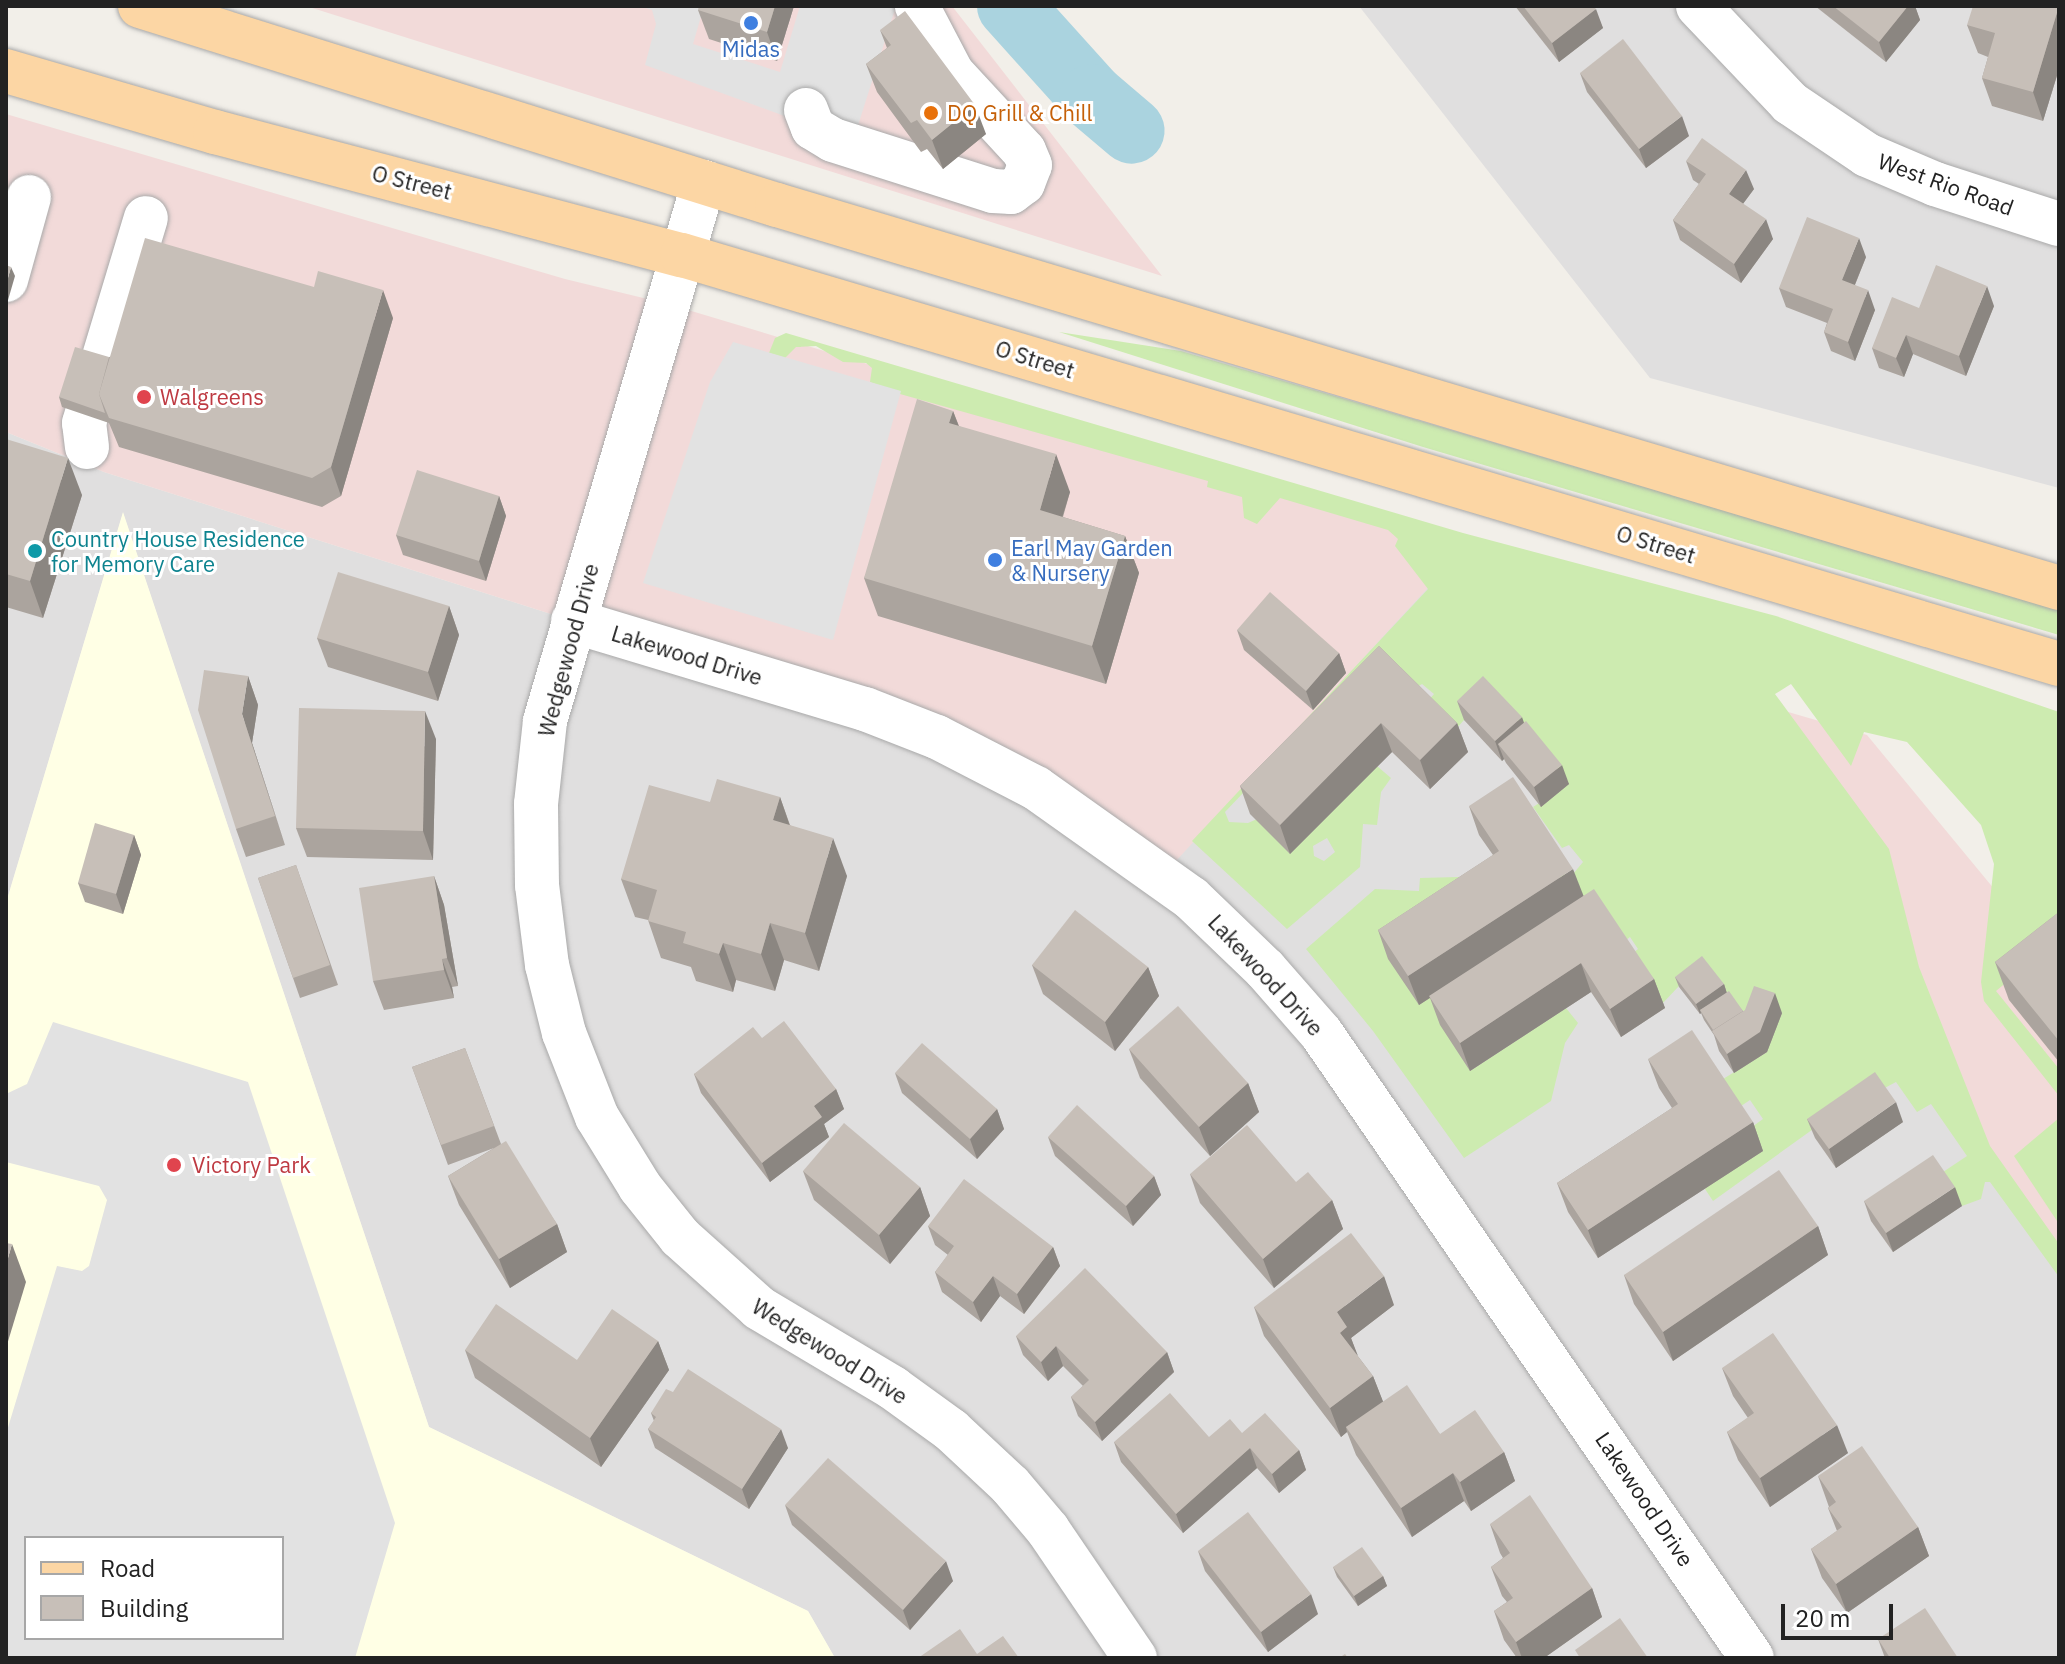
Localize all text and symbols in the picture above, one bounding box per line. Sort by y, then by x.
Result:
marker: Midas [742,14,760,32]
place label: Midas [722,36,780,62]
place label: DQ Grill & Chill [947,100,1092,126]
marker: DQ Grill & Chill [922,104,940,122]
street label: West Rio Road [1875,147,2017,221]
street label: O Street [369,159,455,205]
street label: O Street [992,335,1078,383]
place label: Walgreens [160,384,264,410]
marker: Walgreens [135,388,153,406]
street label: O Street [1613,520,1699,568]
place label: Country House Residence for Memory Care [51,525,305,576]
place label: Earl May Garden & Nursery [1011,534,1173,586]
marker: Country House Residence for Memory Care [26,542,44,560]
marker: Earl May Garden & Nursery [986,551,1004,569]
street label: Wedgewood Drive [532,561,604,739]
street label: Lakewood Drive [608,620,766,690]
street label: Lakewood Drive [1203,909,1329,1041]
place label: Victory Park [192,1152,311,1178]
marker: Victory Park [163,1154,185,1176]
street label: Wedgewood Drive [748,1293,912,1409]
street label: Lakewood Drive [1590,1427,1700,1571]
legend [24,1536,284,1640]
text: Road [100,1552,155,1584]
scale bar [1785,1588,1897,1638]
text: Building [100,1592,188,1624]
text: 20 m [1795,1602,1850,1634]

